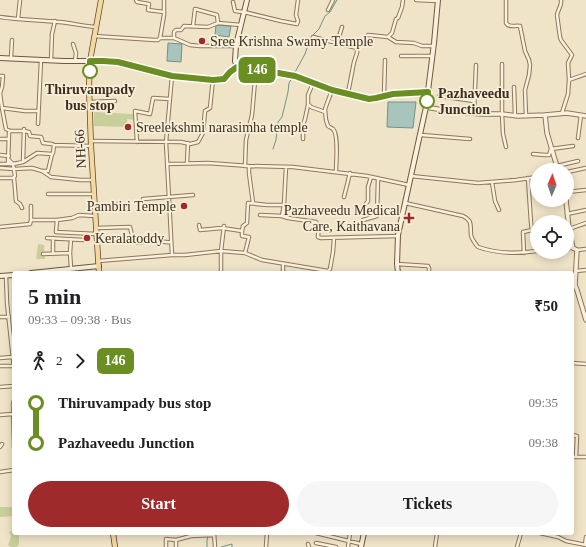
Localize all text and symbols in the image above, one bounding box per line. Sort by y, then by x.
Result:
place label: Sree Krishna Swamy Temple [210,34,373,49]
marker: Sree Krishna Swamy Temple [197,36,207,46]
line badge: 146 [234,57,280,83]
text: 146 [247,62,268,77]
marker: Thiruvampady bus stop [82,63,98,79]
place label: Thiruvampady bus stop [45,82,135,113]
place label: Pazhaveedu Junction [438,86,510,117]
marker: Pazhaveedu Junction [419,93,435,109]
place label: Sreelekshmi narasimha temple [136,120,308,135]
marker: Sreelekshmi narasimha temple [123,122,133,132]
street label: NH-66 [72,129,89,169]
north arrow [530,163,574,207]
map controls [530,163,574,259]
place label: Pambiri Temple [87,199,176,214]
marker: Pambiri Temple [179,201,189,211]
place label: Pazhaveedu Medical Care, Kaithavana [284,203,401,234]
marker: Pazhaveedu Medical Care, Kaithavana [403,212,415,224]
button: locate [530,215,574,259]
place label: Keralatoddy [95,231,164,246]
marker: Keralatoddy [82,233,92,243]
text: 5 min [28,284,81,309]
text: ₹50 [534,298,558,314]
text: 09:33 – 09:38 · Bus [28,312,131,327]
icon: walk [28,350,50,372]
icon: forward [69,350,91,372]
text: 2 [56,353,63,368]
text: 146 [105,353,126,368]
text: Thiruvampady bus stop [58,395,211,411]
text: 09:35 [528,395,558,410]
text: Pazhaveedu Junction [58,435,194,451]
text: 09:38 [528,435,558,450]
button: Start [28,481,289,527]
button: Tickets [297,481,558,527]

